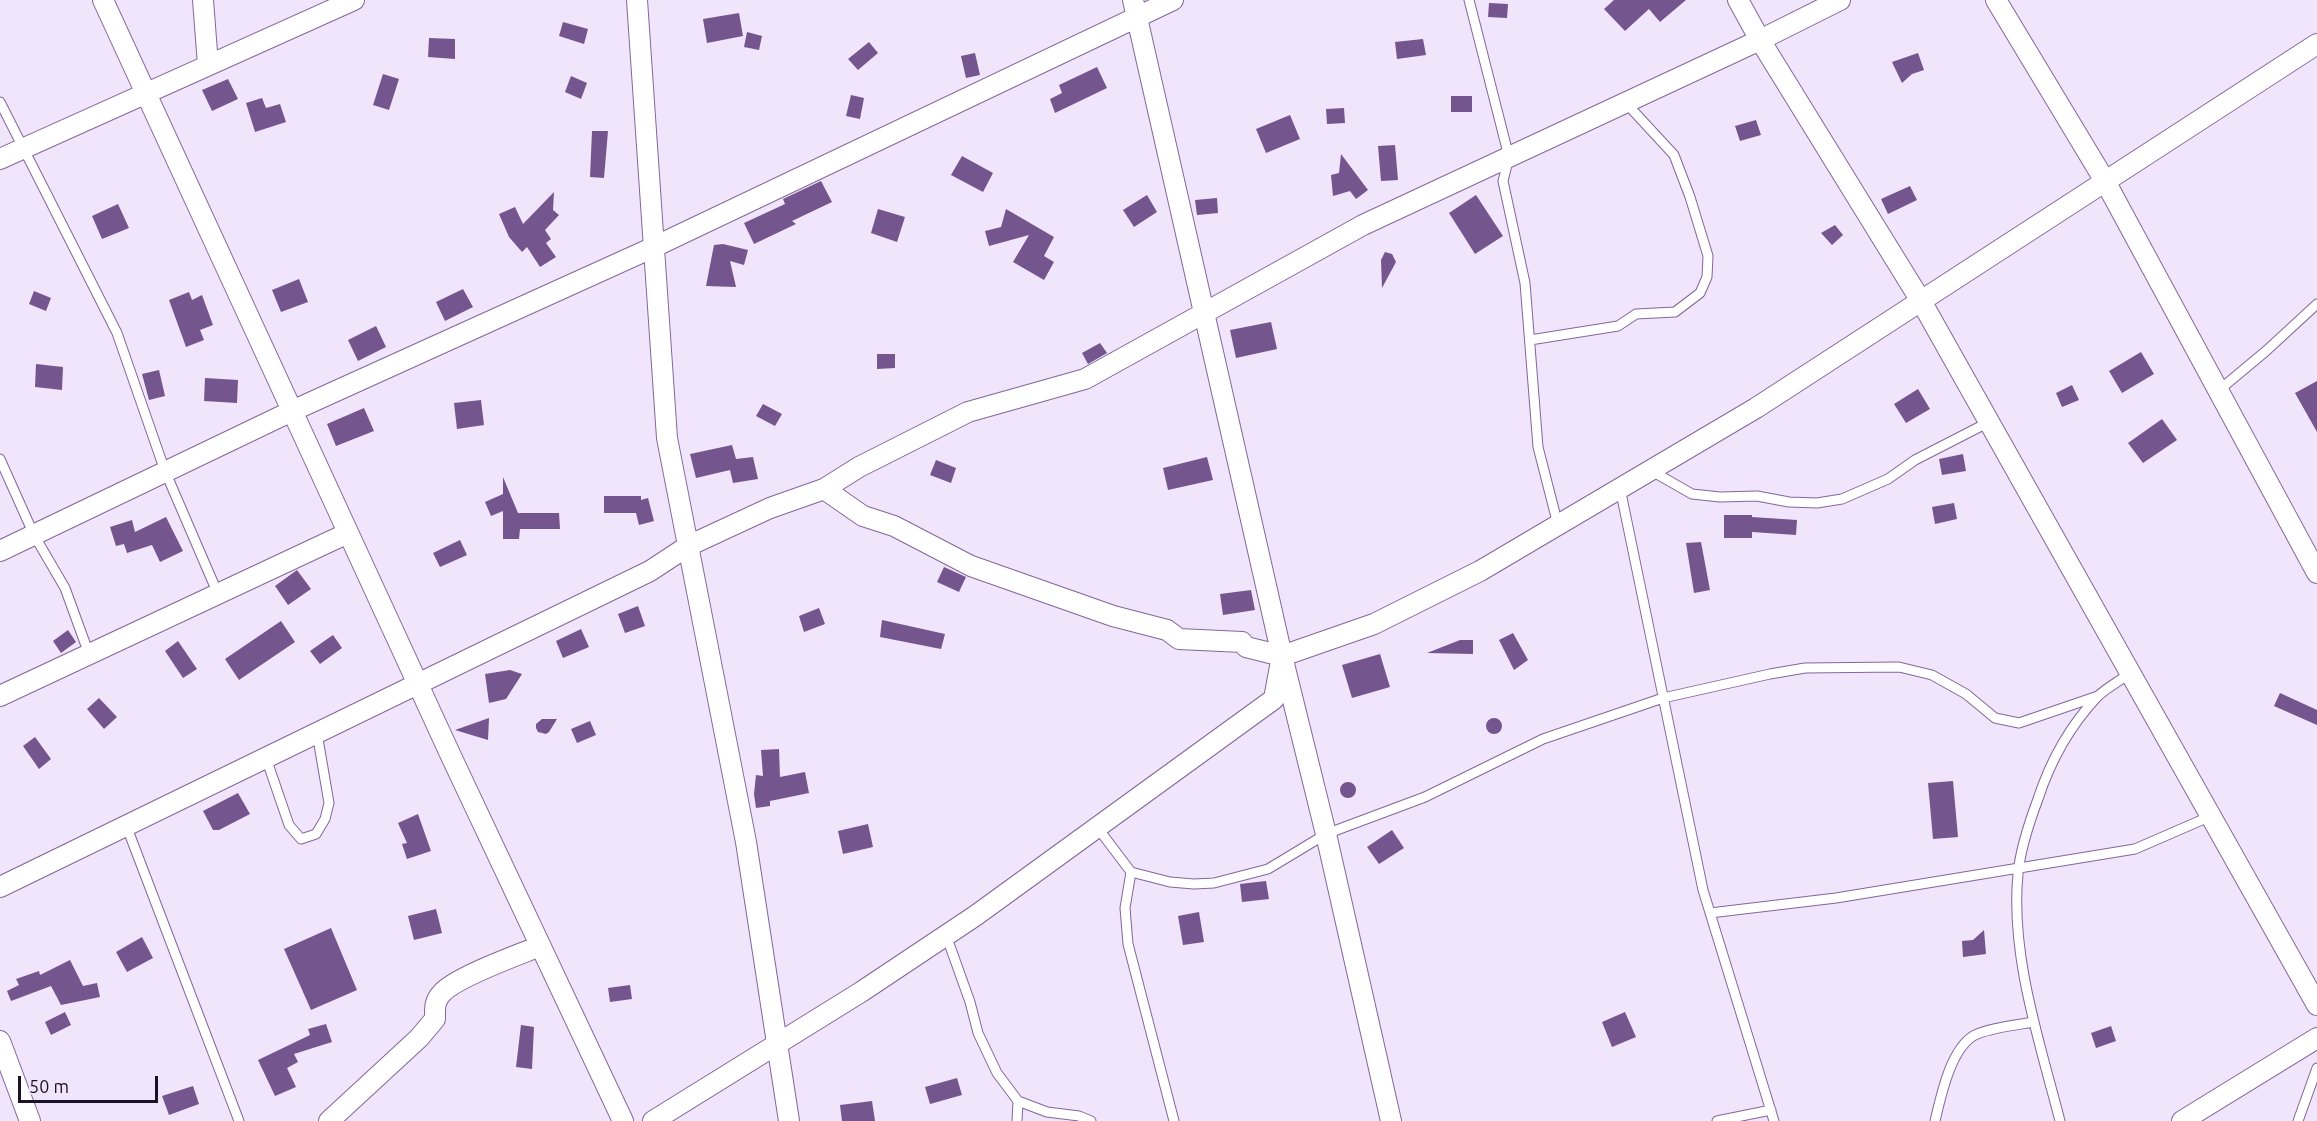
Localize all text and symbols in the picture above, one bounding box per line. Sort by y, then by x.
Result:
scale bar [21,1064,160,1102]
text: 50 m [29,1076,69,1096]

